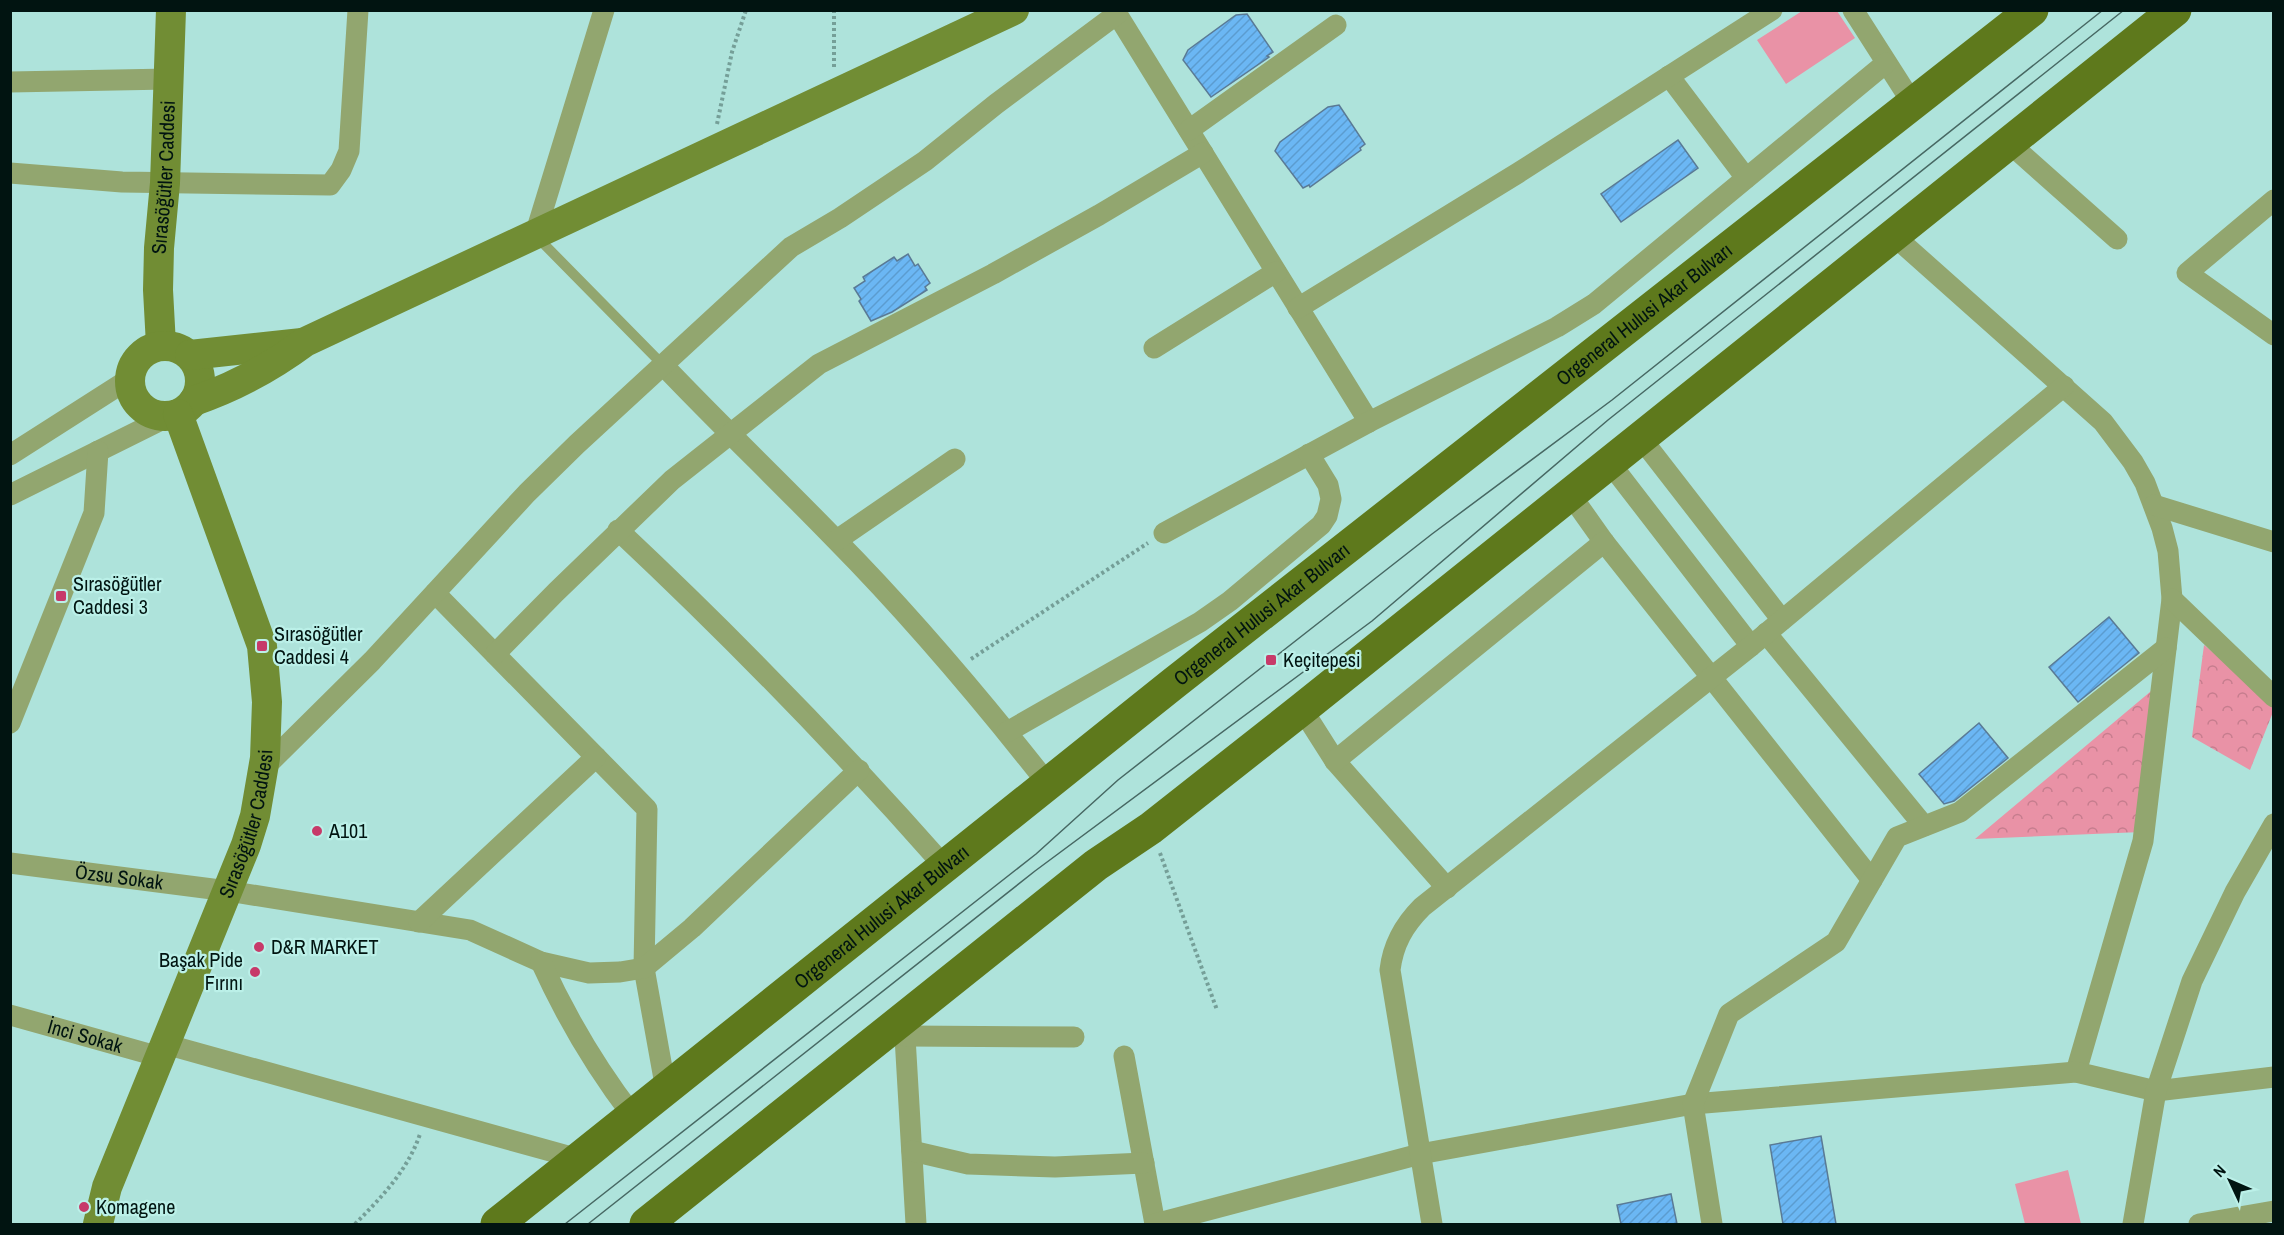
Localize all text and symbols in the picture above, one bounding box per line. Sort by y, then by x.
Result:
street label: Sırasöğütler Caddesi [145,100,181,254]
street label: Orgeneral Hulusi Akar Bulvarı [1550,236,1737,392]
street label: Orgeneral Hulusi Akar Bulvarı [1168,536,1355,691]
place label: Sırasöğütler Caddesi 3 [73,570,162,620]
marker: Sırasöğütler Caddesi 3 [54,589,68,603]
place label: Sırasöğütler Caddesi 4 [274,620,363,670]
marker: Sırasöğütler Caddesi 4 [255,639,269,653]
place label: Keçitepesi [1283,646,1361,673]
marker: Keçitepesi [1264,653,1278,667]
street label: Sırasöğütler Caddesi [212,749,278,902]
place label: A101 [328,817,367,844]
marker: A101 [310,824,324,838]
street label: Orgeneral Hulusi Akar Bulvarı [788,838,974,995]
street label: Özsu Sokak [74,857,166,896]
place label: D&R MARKET [271,933,379,960]
marker: D&R MARKET [252,940,266,954]
place label: Başak Pide Fırını [159,946,243,996]
marker: Başak Pide Fırını [248,965,262,979]
street label: İnci Sokak [45,1012,127,1059]
north arrow [2200,1151,2260,1211]
text: N [2208,1160,2230,1182]
place label: Komagene [96,1193,175,1220]
marker: Komagene [77,1200,91,1214]

